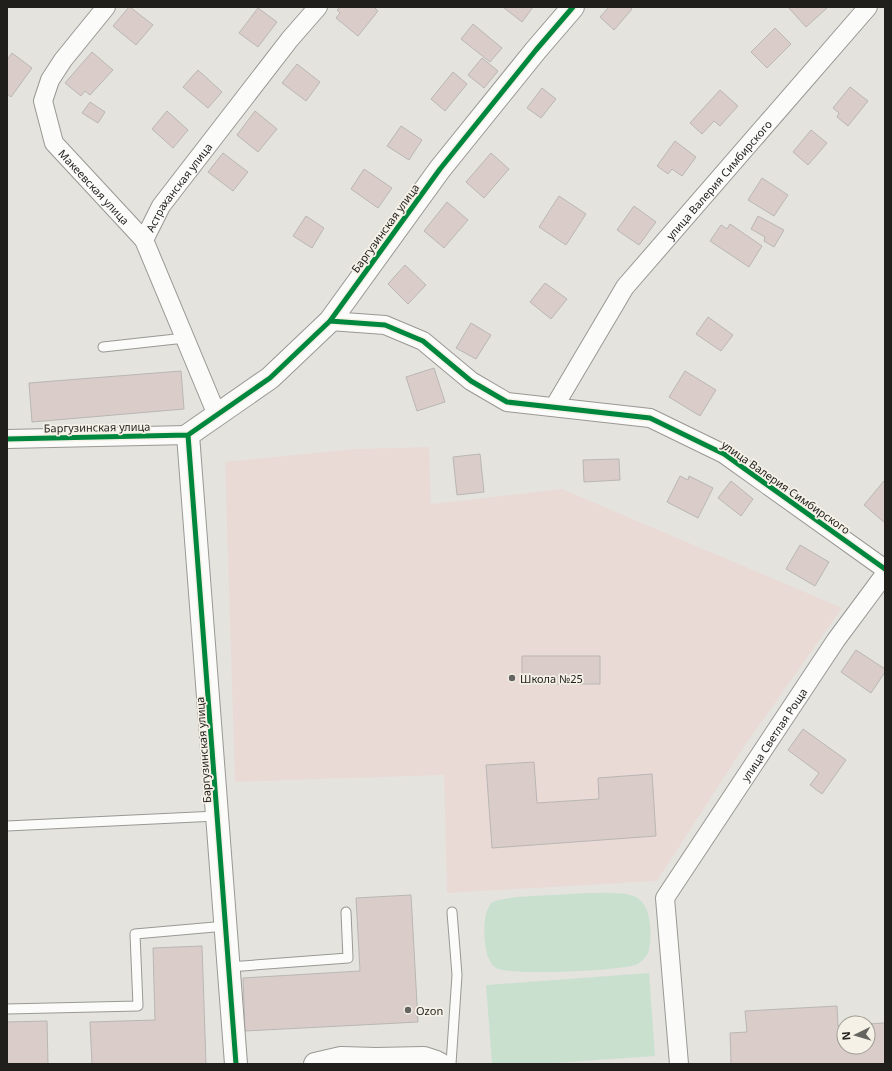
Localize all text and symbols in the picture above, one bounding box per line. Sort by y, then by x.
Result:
street label: улица Валерия Симбирского [662,116,775,242]
street label: Астраханская улица [142,139,215,234]
street label: Макеевская улица [56,146,133,227]
street label: Баргузинская улица [348,181,422,275]
street label: Баргузинская улица [44,419,150,435]
street label: улица Валерия Симбирского [719,437,853,537]
place label: Школа №25 [520,671,583,686]
marker: Школа №25 [507,673,517,683]
street label: улица Светлая Роща [737,685,810,784]
street label: Баргузинская улица [192,696,214,804]
place label: Ozon [416,1003,443,1018]
marker: Ozon [403,1005,413,1015]
north arrow [836,1015,876,1055]
text: N [838,1031,853,1041]

